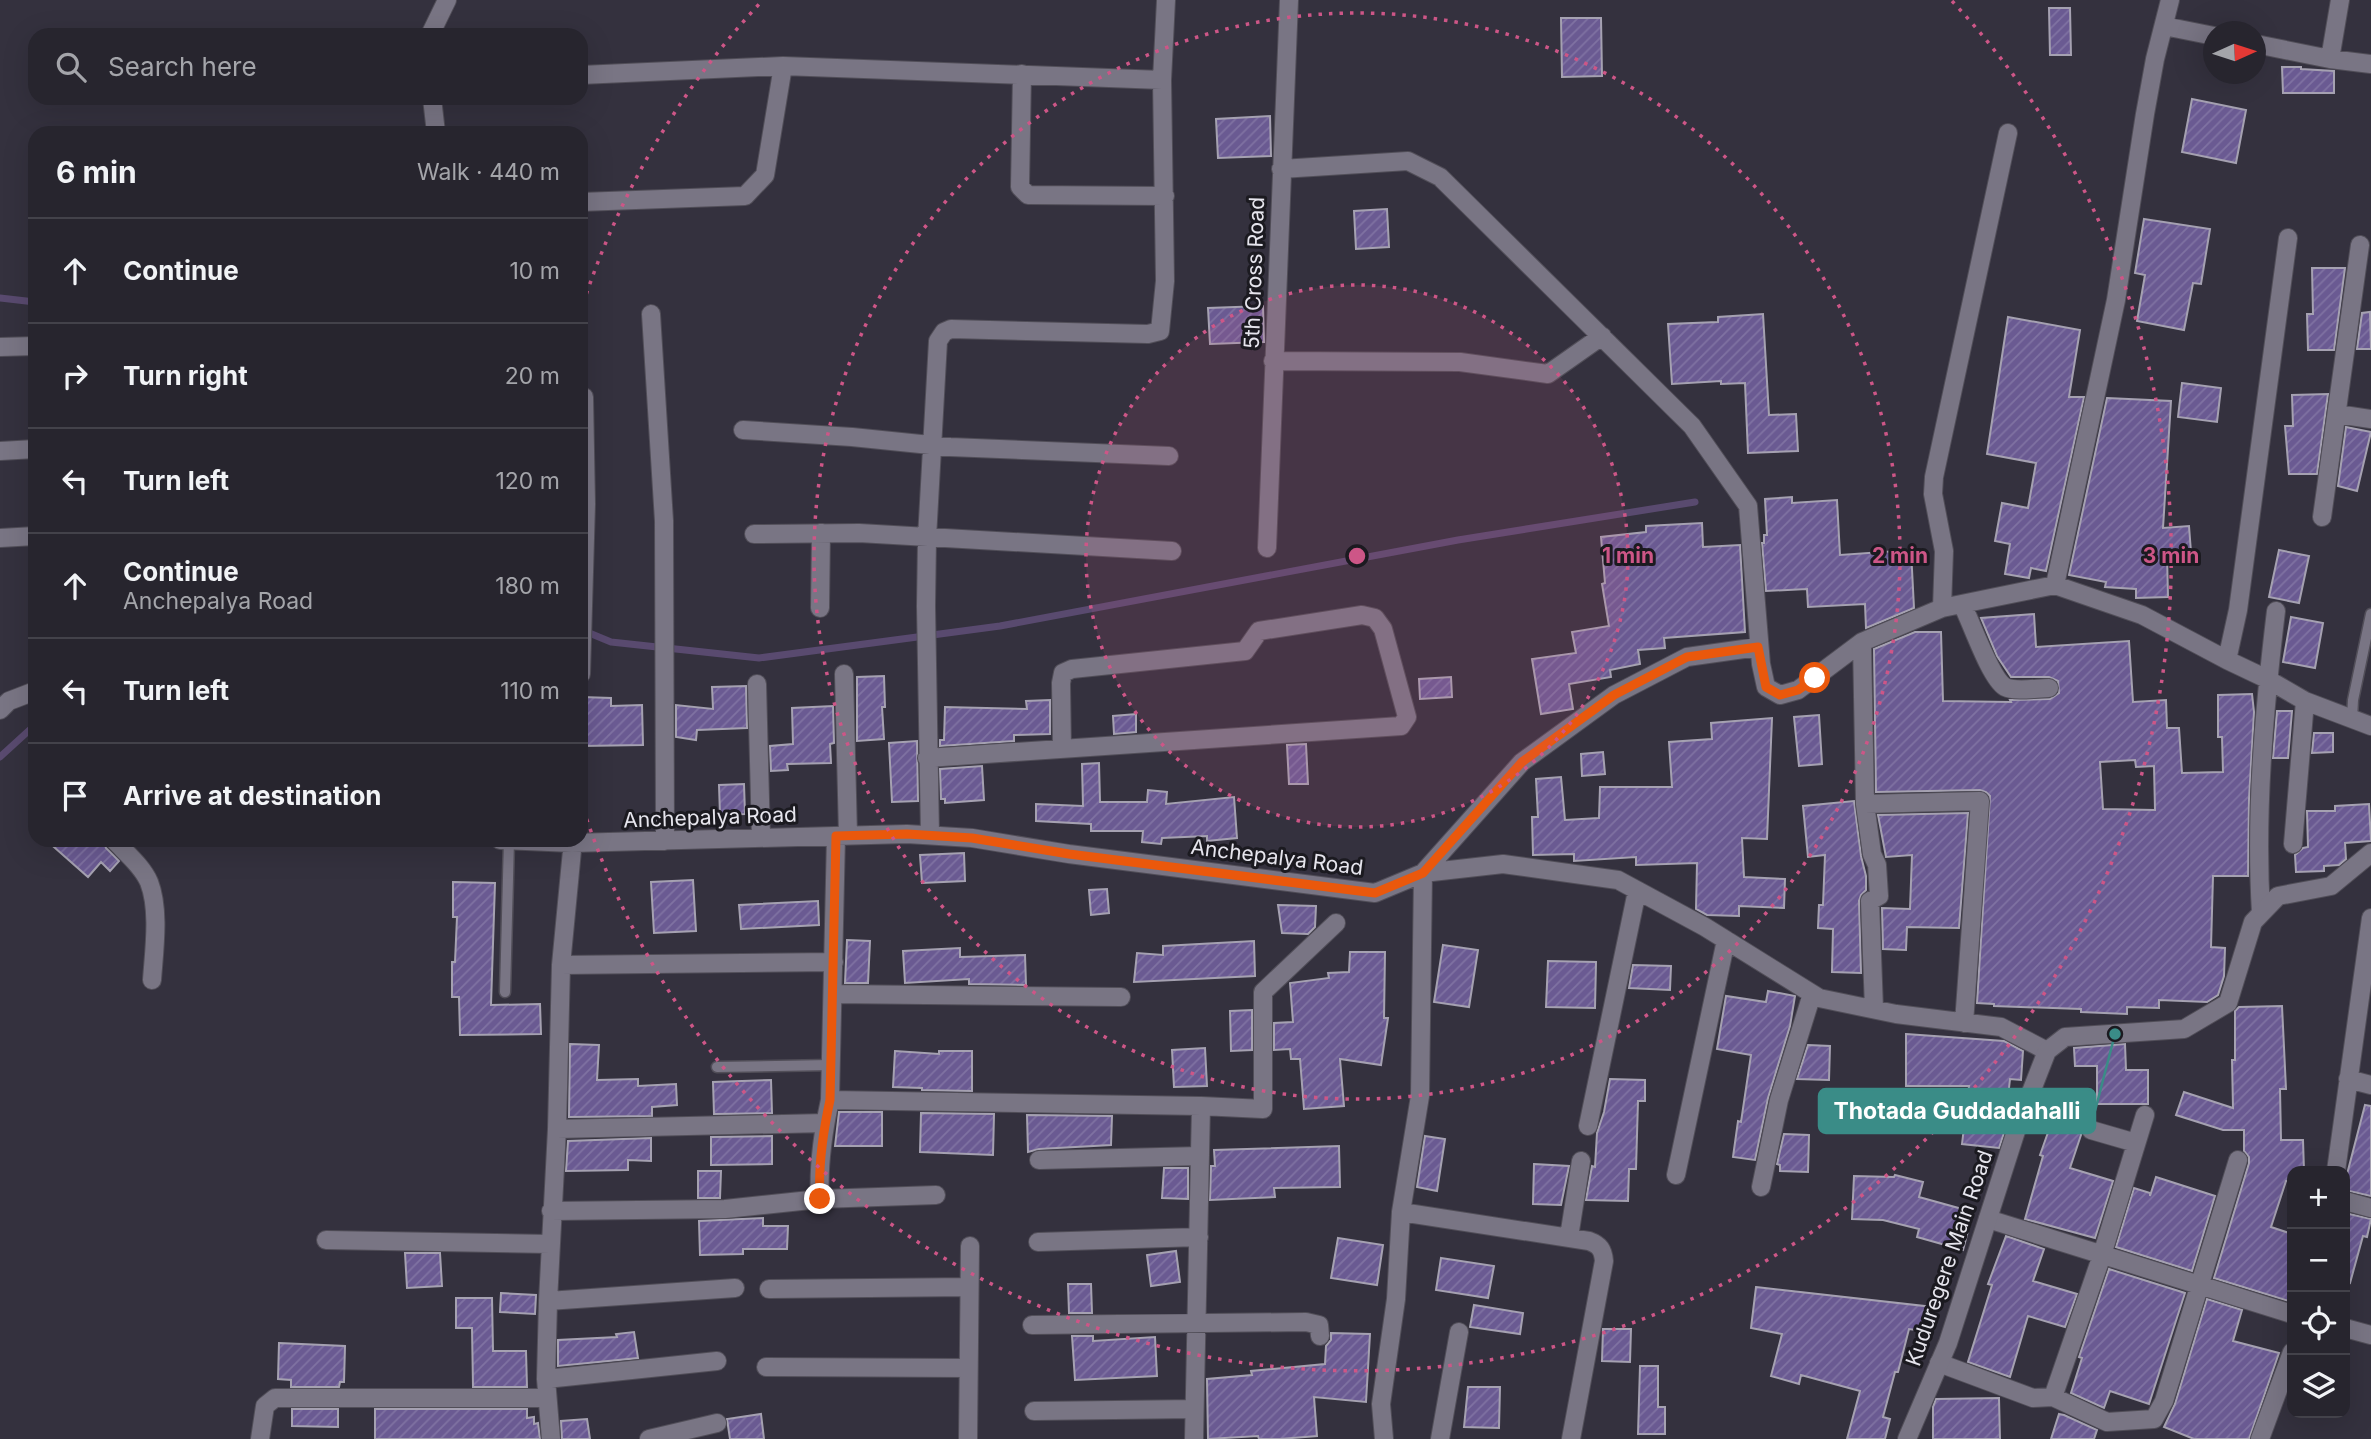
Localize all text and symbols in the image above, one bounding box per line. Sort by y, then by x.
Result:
north arrow [2203,21,2266,84]
search box [28,28,588,105]
icon: search [52,48,90,86]
text: Search here [108,51,257,82]
text: 6 min [56,154,137,190]
text: Walk · 440 m [417,158,560,186]
street label: 5th Cross Road [1239,197,1269,349]
icon: ahead [56,252,94,290]
text: Continue [123,255,239,286]
text: 10 m [510,257,560,285]
icon: right [56,357,94,395]
text: Turn right [123,360,248,391]
text: 20 m [505,362,560,390]
icon: left [56,462,94,500]
text: Turn left [123,465,229,496]
text: 120 m [495,467,560,495]
text: 1 min [1602,543,1654,568]
text: 2 min [1872,543,1928,568]
text: 3 min [2143,543,2199,568]
centre of rings [1345,544,1369,568]
text: Continue [123,556,239,587]
icon: ahead [56,567,94,605]
text: 180 m [495,572,560,600]
text: Anchepalya Road [123,587,313,615]
route start [1799,662,1830,693]
icon: left [56,672,94,710]
text: Turn left [123,675,229,706]
text: 110 m [500,677,560,705]
icon: arrive [56,777,94,815]
text: Arrive at destination [123,780,382,811]
street label: Anchepalya Road [623,801,797,833]
street label: Anchepalya Road [1189,834,1365,880]
callout: Thotada Guddadahalli [1819,1089,2095,1133]
text: Thotada Guddadahalli [1833,1097,2081,1125]
street label: Kuduregere Main Road [1900,1147,1998,1369]
map controls [2287,1166,2350,1418]
button: + [2287,1166,2350,1229]
route end [804,1183,835,1214]
button: − [2287,1229,2350,1292]
button: locate [2287,1292,2350,1355]
button: layers [2287,1355,2350,1418]

